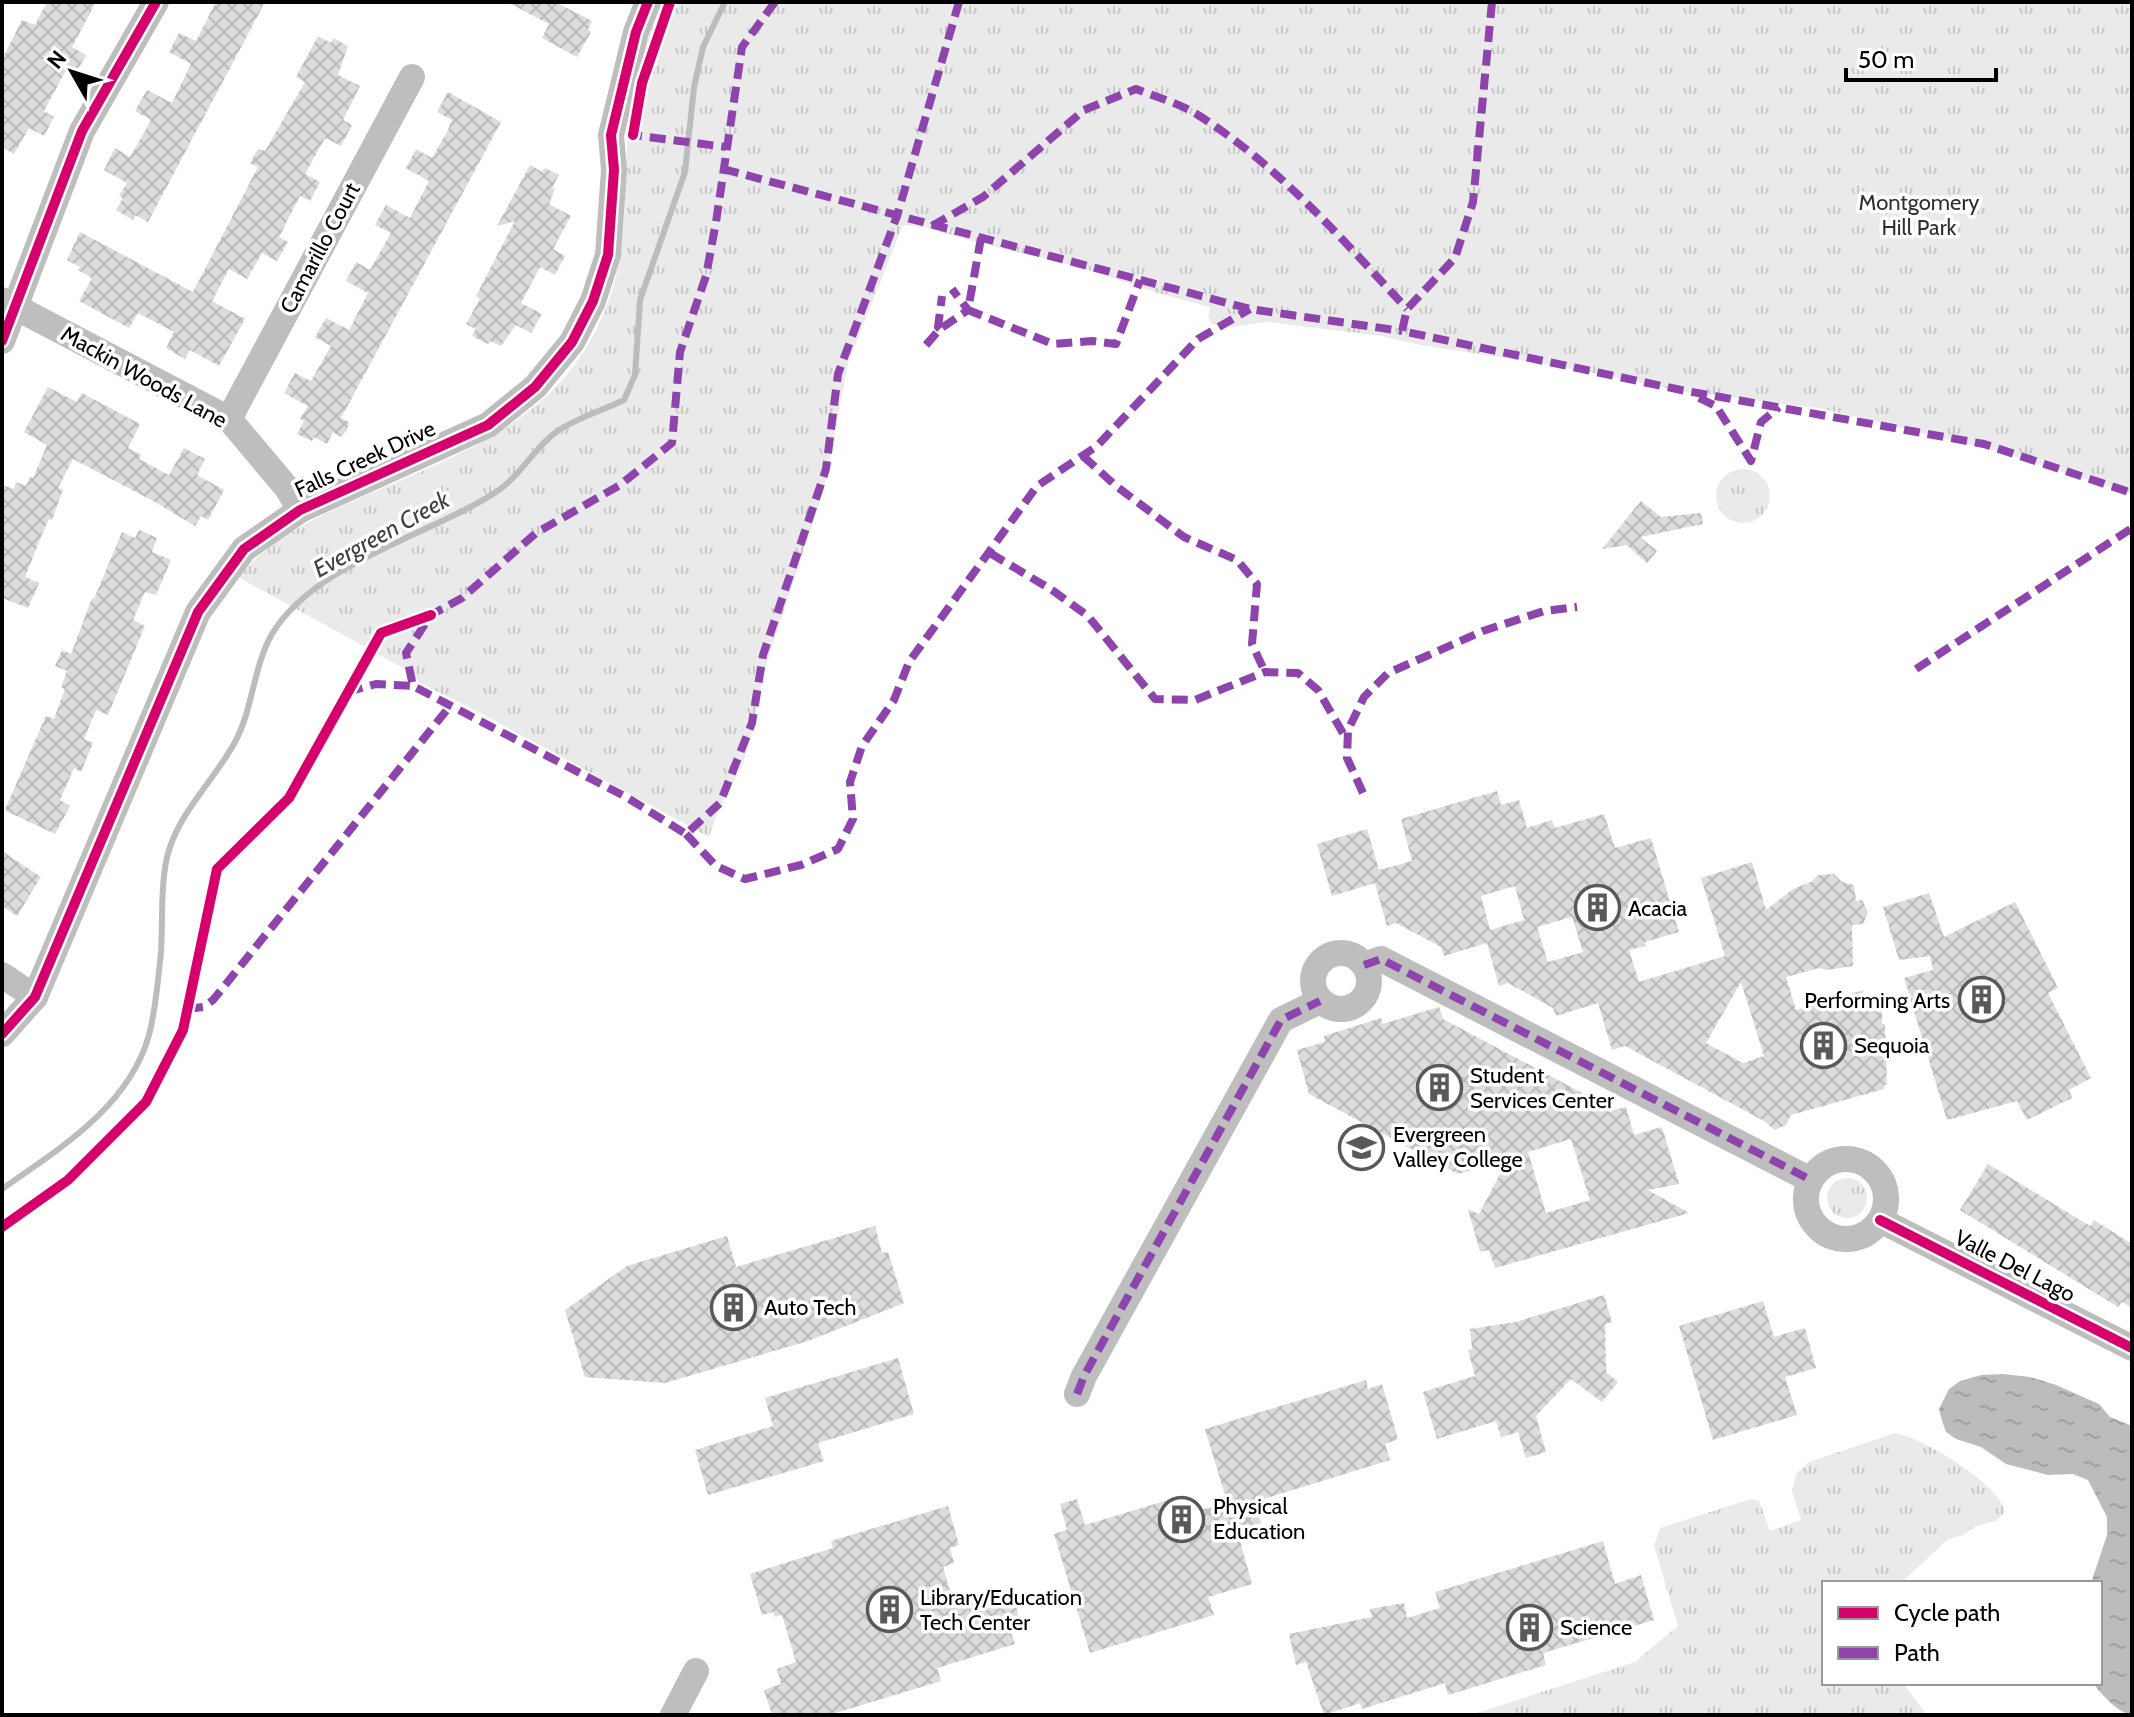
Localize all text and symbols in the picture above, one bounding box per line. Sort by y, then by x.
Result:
north arrow [32,32,112,112]
scale bar [1846,32,1996,82]
text: N [41,45,72,74]
text: 50 m [1858,45,1914,74]
street label: Camarillo Court [274,178,366,318]
park label: Montgomery Hill Park [1859,189,1979,241]
street label: Mackin Woods Lane [56,320,232,434]
street label: Falls Creek Drive [290,415,440,503]
water label: Evergreen Creek [308,484,455,583]
building icon: Acacia [1573,884,1621,932]
place label: Acacia [1628,895,1688,922]
building icon: Performing Arts [1957,976,2005,1024]
place label: Performing Arts [1804,987,1950,1014]
building icon: Sequoia [1799,1021,1847,1069]
place label: Sequoia [1854,1032,1930,1059]
place label: Student Services Center [1470,1062,1614,1114]
building icon: Student Services Center [1415,1064,1463,1112]
place label: Evergreen Valley College [1393,1121,1523,1173]
school or university icon: Evergreen Valley College [1338,1123,1386,1171]
street label: Valle Del Lago [1950,1224,2080,1308]
building icon: Auto Tech [709,1283,757,1331]
place label: Auto Tech [764,1294,856,1321]
place label: Physical Education [1213,1493,1305,1545]
building icon: Physical Education [1158,1495,1206,1543]
legend [1822,1581,2102,1685]
place label: Library/Education Tech Center [920,1584,1082,1636]
building icon: Library/Education Tech Center [865,1586,913,1634]
text: Cycle path [1894,1598,2000,1627]
building icon: Science [1505,1603,1553,1651]
place label: Science [1560,1614,1632,1641]
text: Path [1894,1638,1940,1667]

